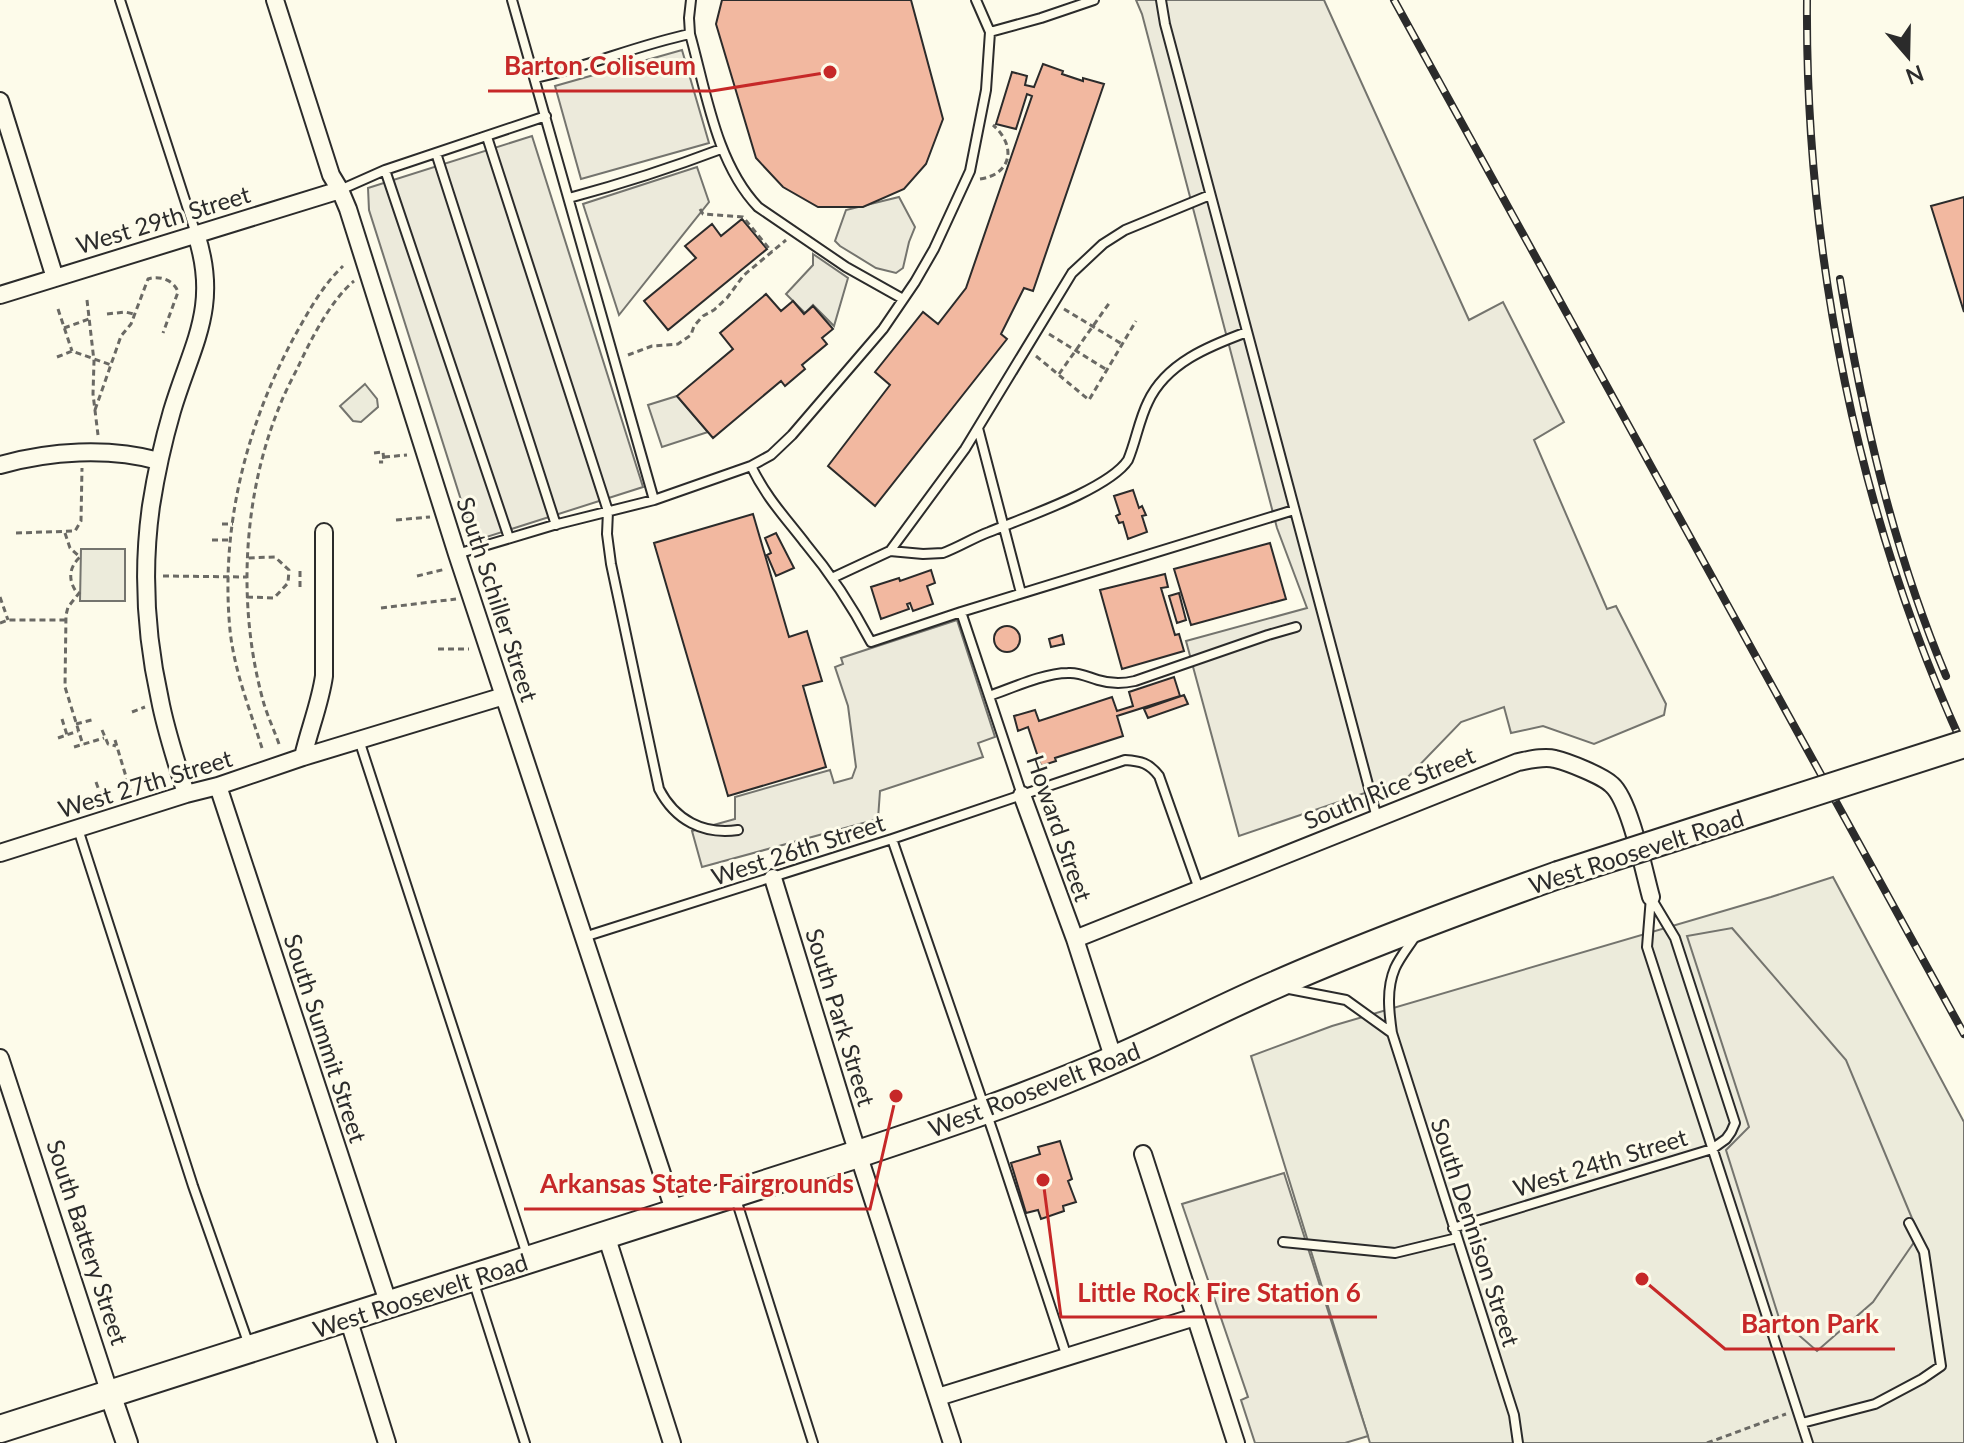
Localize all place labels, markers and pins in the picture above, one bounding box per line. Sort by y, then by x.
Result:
callout: Barton Coliseum [488,41,712,91]
callout: Arkansas State Fairgrounds [524,1159,870,1209]
callout: Little Rock Fire Station 6 [1061,1267,1377,1317]
callout: Barton Park [1725,1299,1895,1349]

